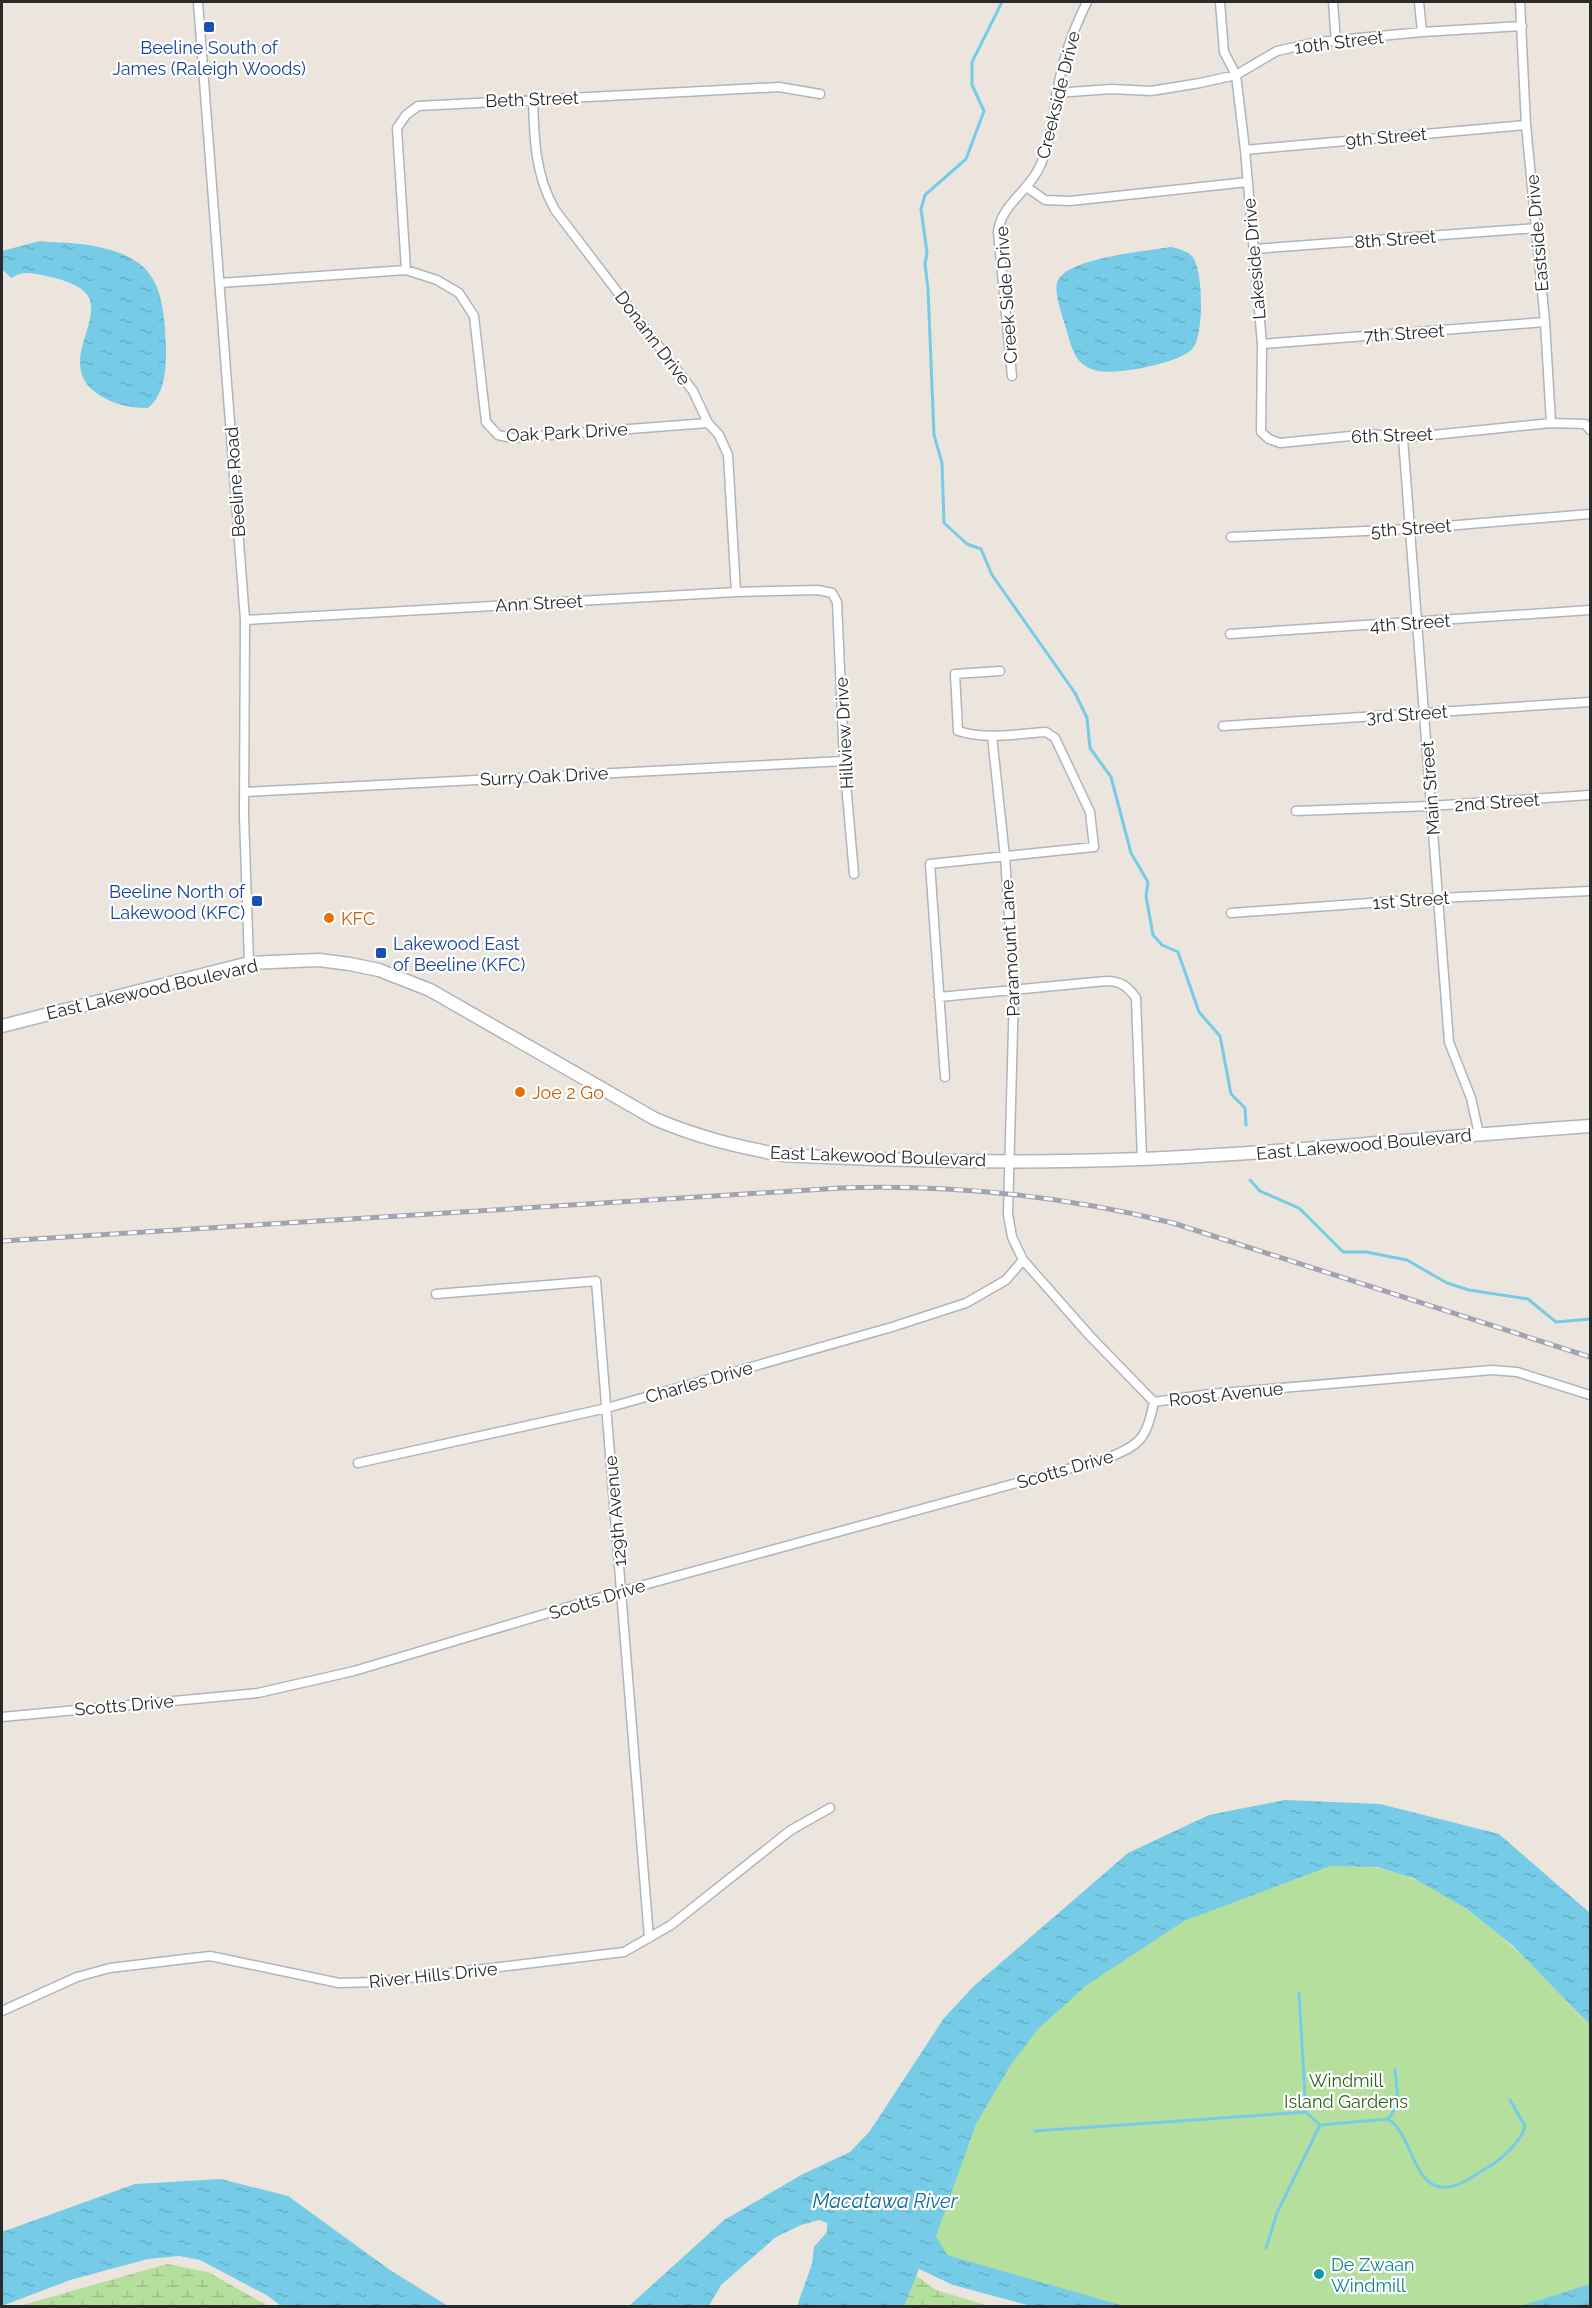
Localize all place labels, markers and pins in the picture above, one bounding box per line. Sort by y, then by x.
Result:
marker: Beeline South of James (Raleigh Woods) [202,20,216,34]
place label: Beeline South of James (Raleigh Woods) [112,37,306,79]
place label: Beeline North of Lakewood (KFC) [109,881,246,923]
marker: Beeline North of Lakewood (KFC) [250,894,264,908]
place label: KFC [341,908,375,929]
marker: KFC [322,911,336,925]
place label: Lakewood East of Beeline (KFC) [393,933,525,975]
marker: Lakewood East of Beeline (KFC) [374,946,388,960]
place label: Joe 2 Go [532,1082,604,1103]
marker: Joe 2 Go [513,1085,527,1099]
place label: De Zwaan Windmill [1331,2254,1415,2296]
marker: De Zwaan Windmill [1312,2267,1326,2281]

